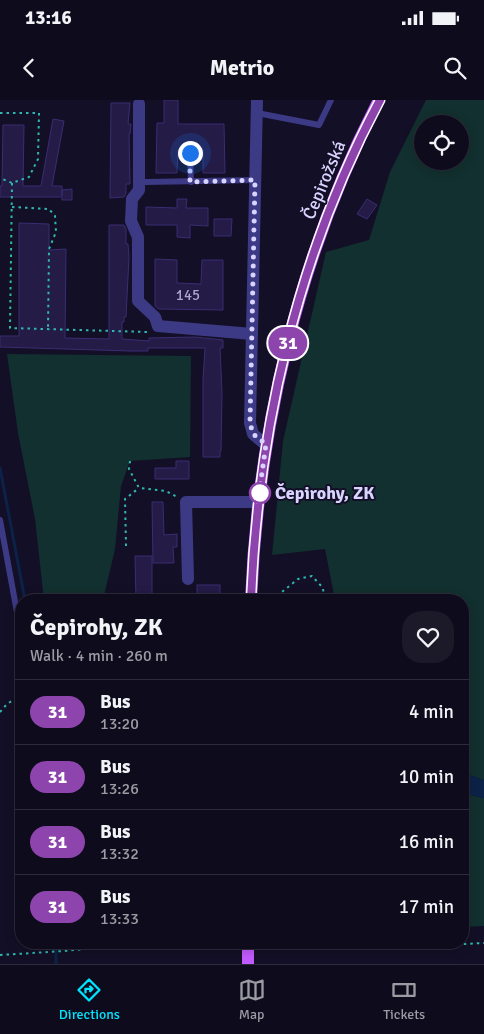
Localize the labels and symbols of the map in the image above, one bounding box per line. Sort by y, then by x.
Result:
street label: Čepirožská [298,137,350,223]
your location [178,141,203,166]
house number: 145 [176,286,200,304]
line badge: 31 [266,327,310,359]
marker: Čepirohy, ZK [249,482,271,504]
place label: Čepirohy, ZK [275,482,375,504]

